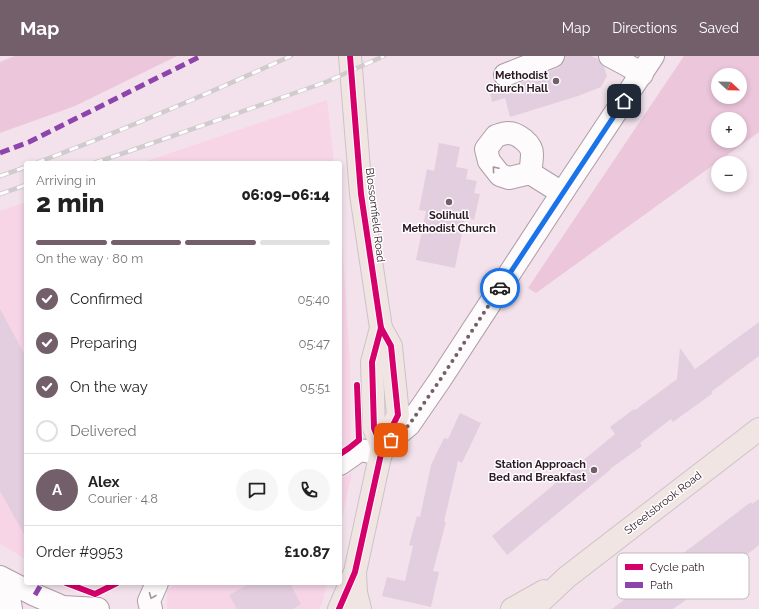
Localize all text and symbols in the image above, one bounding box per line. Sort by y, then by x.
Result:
text: Map [20,17,59,39]
text: Map [562,20,590,36]
text: Directions [612,20,677,36]
text: Saved [699,20,739,36]
north arrow [711,68,747,104]
map controls [711,68,747,192]
place label: Methodist Church Hall [486,69,549,95]
marker: Methodist Church Hall [551,76,561,86]
pin [607,84,641,118]
icon: home [613,90,635,112]
button: + [711,112,747,148]
button: − [711,156,747,192]
one-way arrow [493,166,500,173]
street label: Blossomfield Road [363,167,387,263]
text: Arriving in [36,173,96,188]
text: 06:09–06:14 [241,186,330,204]
text: 2 min [36,188,104,218]
marker: Solihull Methodist Church [444,197,454,207]
place label: Solihull Methodist Church [402,209,496,235]
text: On the way · 80 m [36,251,143,266]
courier [480,268,520,308]
icon: car [489,277,511,299]
icon: check [36,288,58,310]
text: Confirmed [70,290,143,308]
text: 05:40 [297,292,330,307]
icon: check [36,332,58,354]
text: Preparing [70,334,137,352]
text: 05:47 [299,336,330,351]
icon: check [36,376,58,398]
text: On the way [70,378,148,396]
text: 05:51 [300,380,330,395]
text: Delivered [70,422,137,440]
pin [374,423,408,457]
icon: bag [380,429,402,451]
place label: Station Approach Bed and Breakfast [489,458,587,484]
marker: Station Approach Bed and Breakfast [589,465,599,475]
button: chat [236,469,278,511]
button: phone [288,469,330,511]
street label: Streetsbrook Road [622,469,704,537]
text: Alex [88,473,119,491]
text: A [52,481,62,499]
text: Courier · 4.8 [88,491,158,506]
text: Order #9953 [36,543,123,561]
text: £10.87 [284,543,330,561]
legend [617,553,749,599]
text: Cycle path [650,561,704,574]
text: Path [650,579,673,592]
one-way arrow [149,591,157,599]

